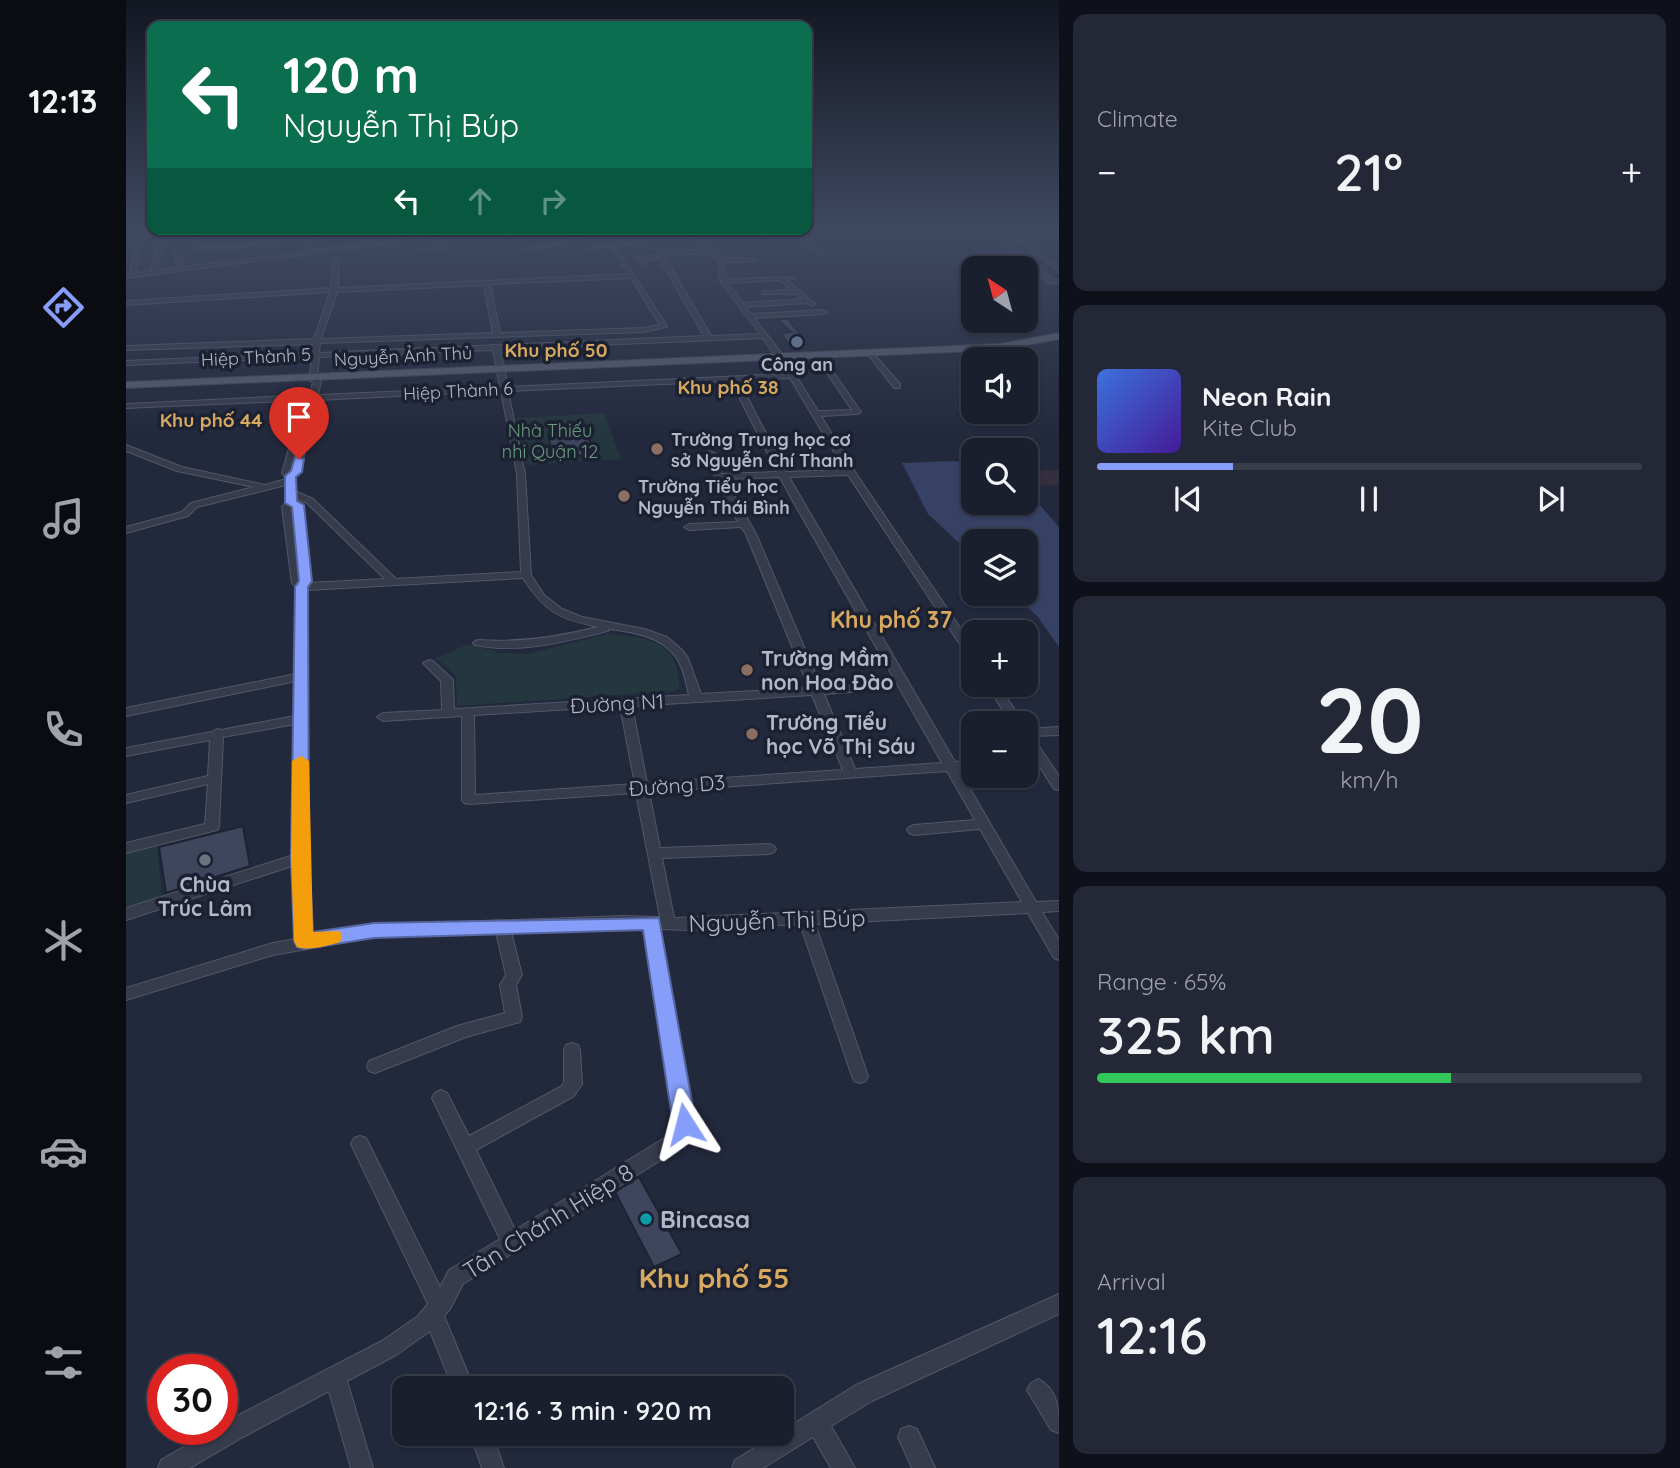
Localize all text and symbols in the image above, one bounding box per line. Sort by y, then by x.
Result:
text: 120 m [283,44,419,105]
icon: left [168,49,259,140]
text: 12:13 [28,81,98,121]
text: Climate [1097,104,1178,133]
text: Nguyễn Thị Búp [283,105,519,145]
text: 21° [1334,139,1403,204]
text: − [1097,148,1117,196]
text: + [1621,148,1642,196]
icon: left [388,182,426,220]
icon: ahead [461,182,499,220]
icon: right [534,182,572,220]
north arrow [961,256,1038,332]
map controls [961,256,1038,788]
icon: directions [39,283,88,332]
marker: Công an [789,334,805,350]
district label: Khu phố 50 [505,338,607,362]
street label: Nguyễn Ảnh Thủ [333,341,473,371]
street label: Hiệp Thành 5 [200,343,312,371]
button: sound [961,347,1038,424]
place label: Công an [761,353,833,376]
district label: Khu phố 38 [678,375,778,399]
street label: Hiệp Thành 6 [402,377,514,405]
text: Neon Rain [1202,380,1331,413]
pin [269,387,329,459]
icon: arrive [280,398,318,436]
district label: Khu phố 44 [160,408,262,432]
text: Kite Club [1202,413,1297,442]
park label: Nhà Thiếu nhi Quận 12 [502,419,598,463]
place label: Trường Trung học cơ sở Nguyễn Chí Thanh [671,428,853,472]
button: search [961,438,1038,515]
marker: Trường Trung học cơ sở Nguyễn Chí Thanh [649,441,665,457]
place label: Trường Tiểu học Nguyễn Thái Bình [638,475,790,519]
icon: previous [1169,480,1207,518]
icon: pause [1350,480,1388,518]
icon: next [1532,480,1570,518]
marker: Trường Tiểu học Nguyễn Thái Bình [616,488,632,504]
icon: music [39,494,88,543]
button: layers [961,529,1038,606]
district label: Khu phố 37 [830,605,952,634]
button: + [961,620,1038,697]
place label: Trường Mầm non Hoa Đào [761,645,894,695]
marker: Trường Mầm non Hoa Đào [739,662,755,678]
text: 20 [1316,662,1423,776]
street label: Đường N1 [570,688,664,718]
icon: phone [39,705,88,754]
place label: Trường Tiểu học Võ Thị Sáu [766,709,916,759]
button: − [961,711,1038,788]
marker: Trường Tiểu học Võ Thị Sáu [744,726,760,742]
text: km/h [1340,765,1399,794]
street label: Đường D3 [628,769,726,801]
marker: Chùa Trúc Lâm [197,852,213,868]
place label: Chùa Trúc Lâm [158,871,252,921]
street label: Nguyễn Thị Búp [688,902,866,938]
icon: climate [39,916,88,965]
text: Range · 65% [1097,967,1226,996]
text: 325 km [1097,1002,1275,1067]
position arrow [648,1087,722,1161]
icon: car [39,1127,88,1176]
street label: Tân Chánh Hiệp 8 [457,1157,639,1285]
place label: Bincasa [660,1204,750,1234]
marker: Bincasa [638,1211,654,1227]
district label: Khu phố 55 [639,1260,789,1295]
text: Arrival [1097,1267,1166,1296]
text: 12:16 [1097,1302,1207,1367]
icon: filters [39,1338,88,1387]
speed limit sign: 30 [147,1354,238,1445]
text: 12:16 · 3 min · 920 m [474,1394,712,1427]

